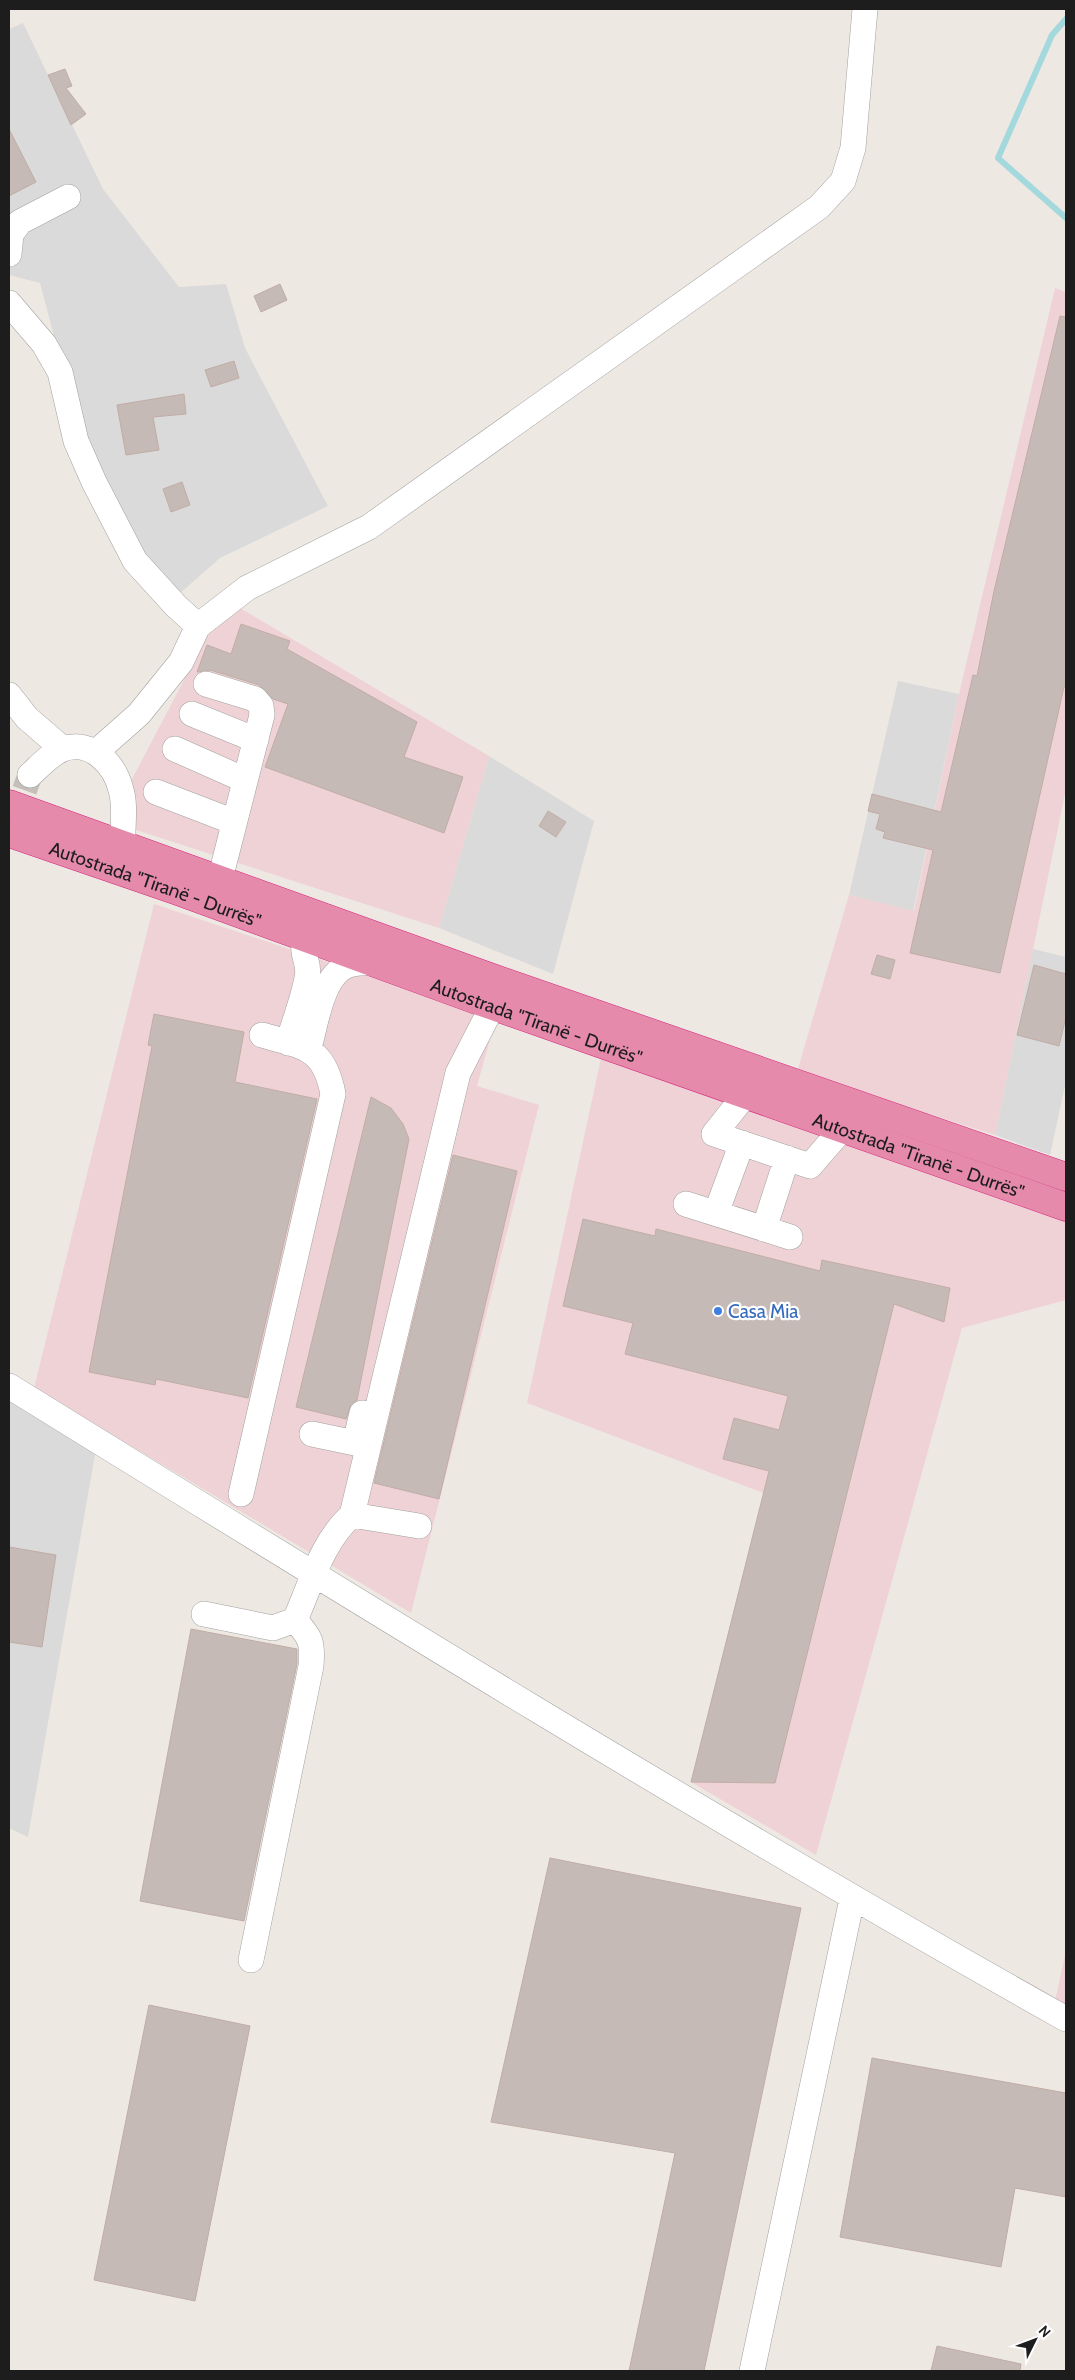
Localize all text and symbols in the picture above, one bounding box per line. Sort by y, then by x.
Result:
street label: Autostrada "Tiranë - Durrës" [47,836,264,932]
street label: Autostrada "Tiranë - Durrës" [428,973,645,1069]
street label: Autostrada "Tiranë - Durrës" [810,1108,1027,1203]
place label: Casa Mia [728,1300,798,1323]
marker: Casa Mia [712,1305,724,1317]
north arrow [1010,2315,1060,2365]
text: N [1035,2322,1055,2341]

